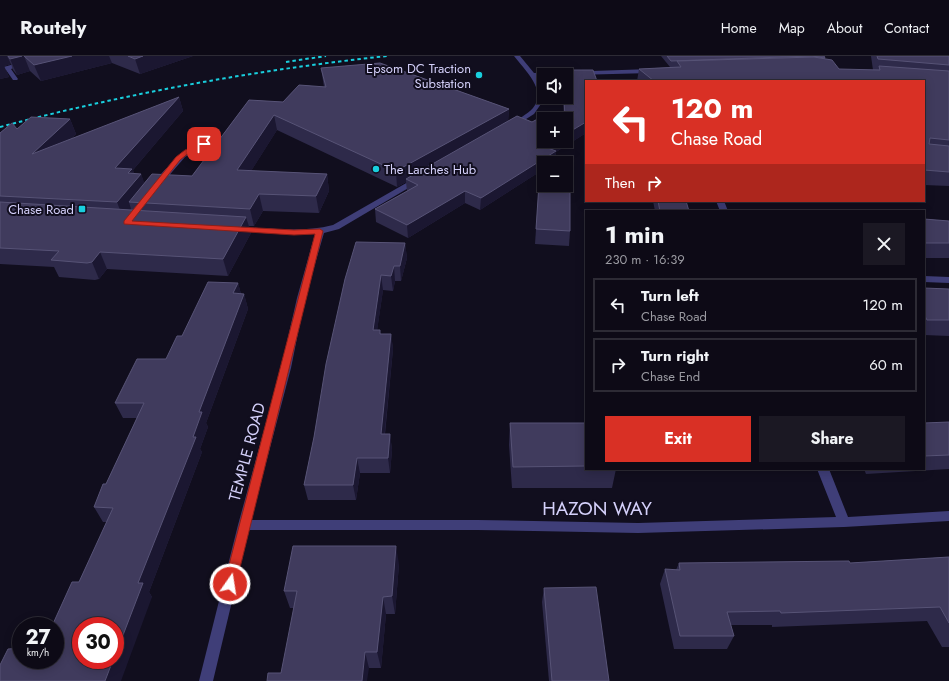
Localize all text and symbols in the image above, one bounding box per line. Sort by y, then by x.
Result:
text: Routely [20,14,86,41]
text: Home [721,18,757,38]
text: Map [779,18,805,38]
text: About [827,18,862,38]
text: Contact [884,18,929,38]
place label: Epsom DC Traction Substation [366,59,471,93]
map controls [537,68,573,192]
button: sound [537,68,573,104]
marker: Epsom DC Traction Substation [474,70,484,80]
text: 120 m [671,88,754,129]
icon: left [605,96,657,148]
button: + [537,112,573,148]
text: Chase Road [671,126,762,152]
pin [187,127,221,161]
icon: arrive [193,133,215,155]
button: − [537,156,573,192]
place label: The Larches Hub [384,160,476,179]
marker: The Larches Hub [371,164,381,174]
text: Then [605,172,635,194]
icon: right [643,172,665,194]
place label: Chase Road [8,200,74,219]
marker: Chase Road [77,204,87,214]
text: 1 min [605,217,665,252]
button: close [863,223,905,265]
text: 230 m · 16:39 [605,250,685,269]
text: Turn left [641,285,699,307]
icon: left [607,294,629,316]
text: 120 m [863,294,903,316]
text: Chase Road [641,307,707,326]
text: Turn right [641,345,709,367]
icon: right [607,354,629,376]
text: 60 m [869,354,903,376]
text: Chase End [641,367,700,386]
street label: TEMPLE ROAD [223,400,271,504]
button: Exit [605,416,751,462]
button: Share [759,416,905,462]
street label: HAZON WAY [542,495,652,522]
position arrow [209,563,251,605]
speed limit sign: 30 [72,617,124,669]
text: 27 [25,623,51,652]
text: km/h [27,645,49,660]

